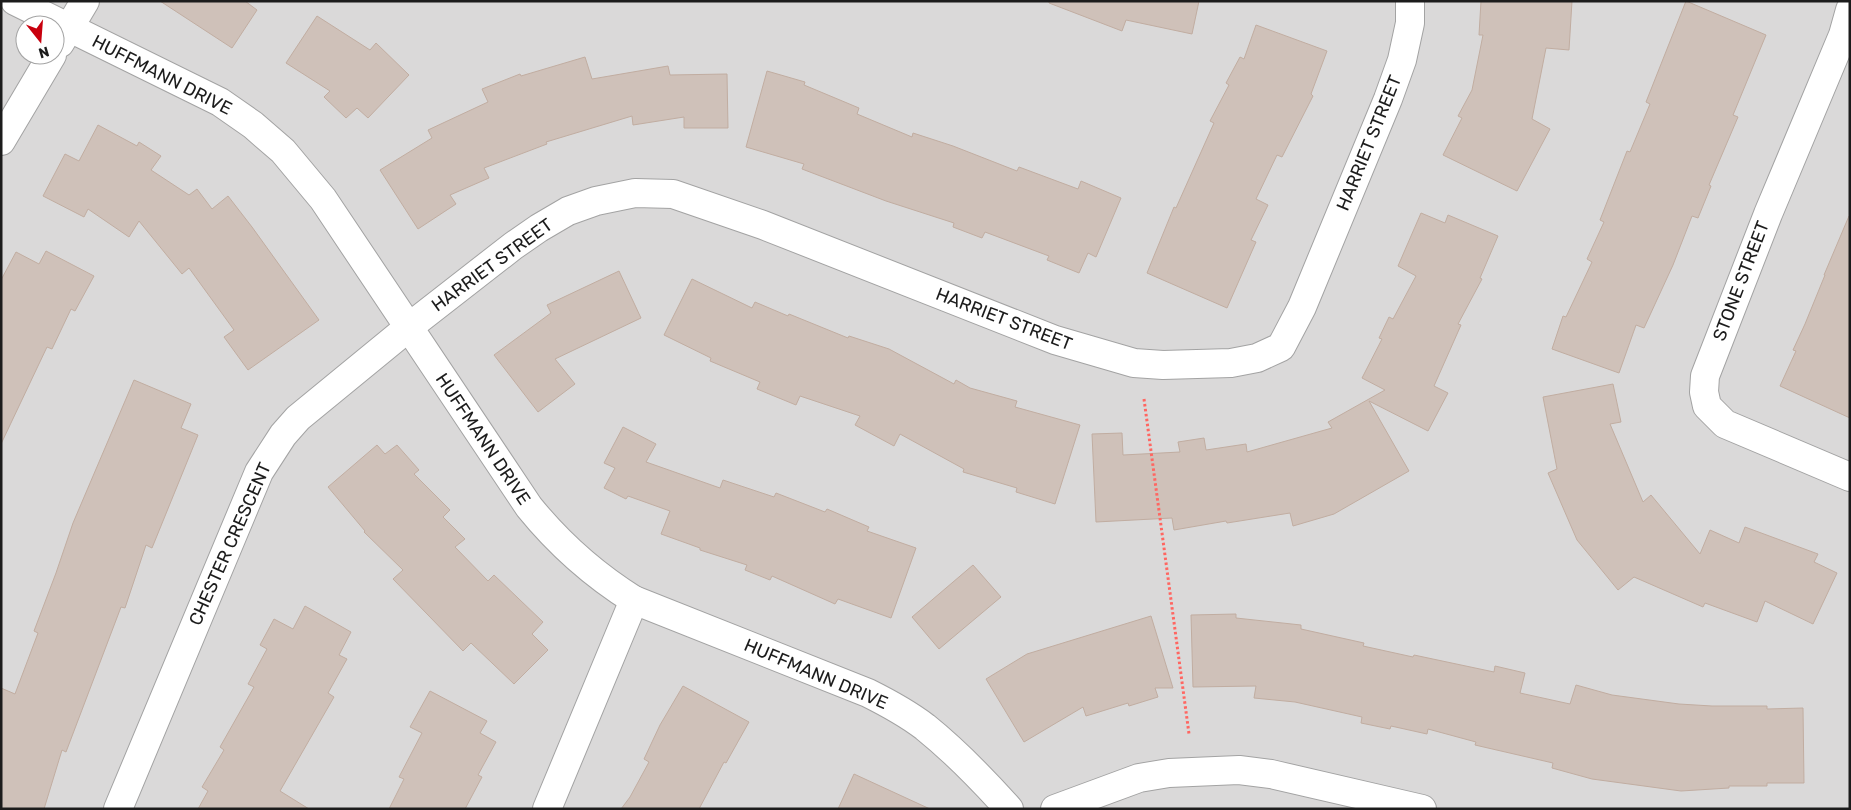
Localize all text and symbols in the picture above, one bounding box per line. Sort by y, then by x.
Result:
north arrow [15,15,65,65]
street label: HUFFMANN DRIVE [88,30,236,120]
text: N [36,42,51,62]
street label: HARRIET STREET [1332,72,1406,214]
street label: HARRIET STREET [427,214,557,316]
street label: STONE STREET [1708,218,1774,344]
street label: HARRIET STREET [933,283,1075,355]
street label: HUFFMANN DRIVE [431,369,535,509]
street label: CHESTER CRESCENT [184,459,276,629]
street label: HUFFMANN DRIVE [741,634,891,714]

